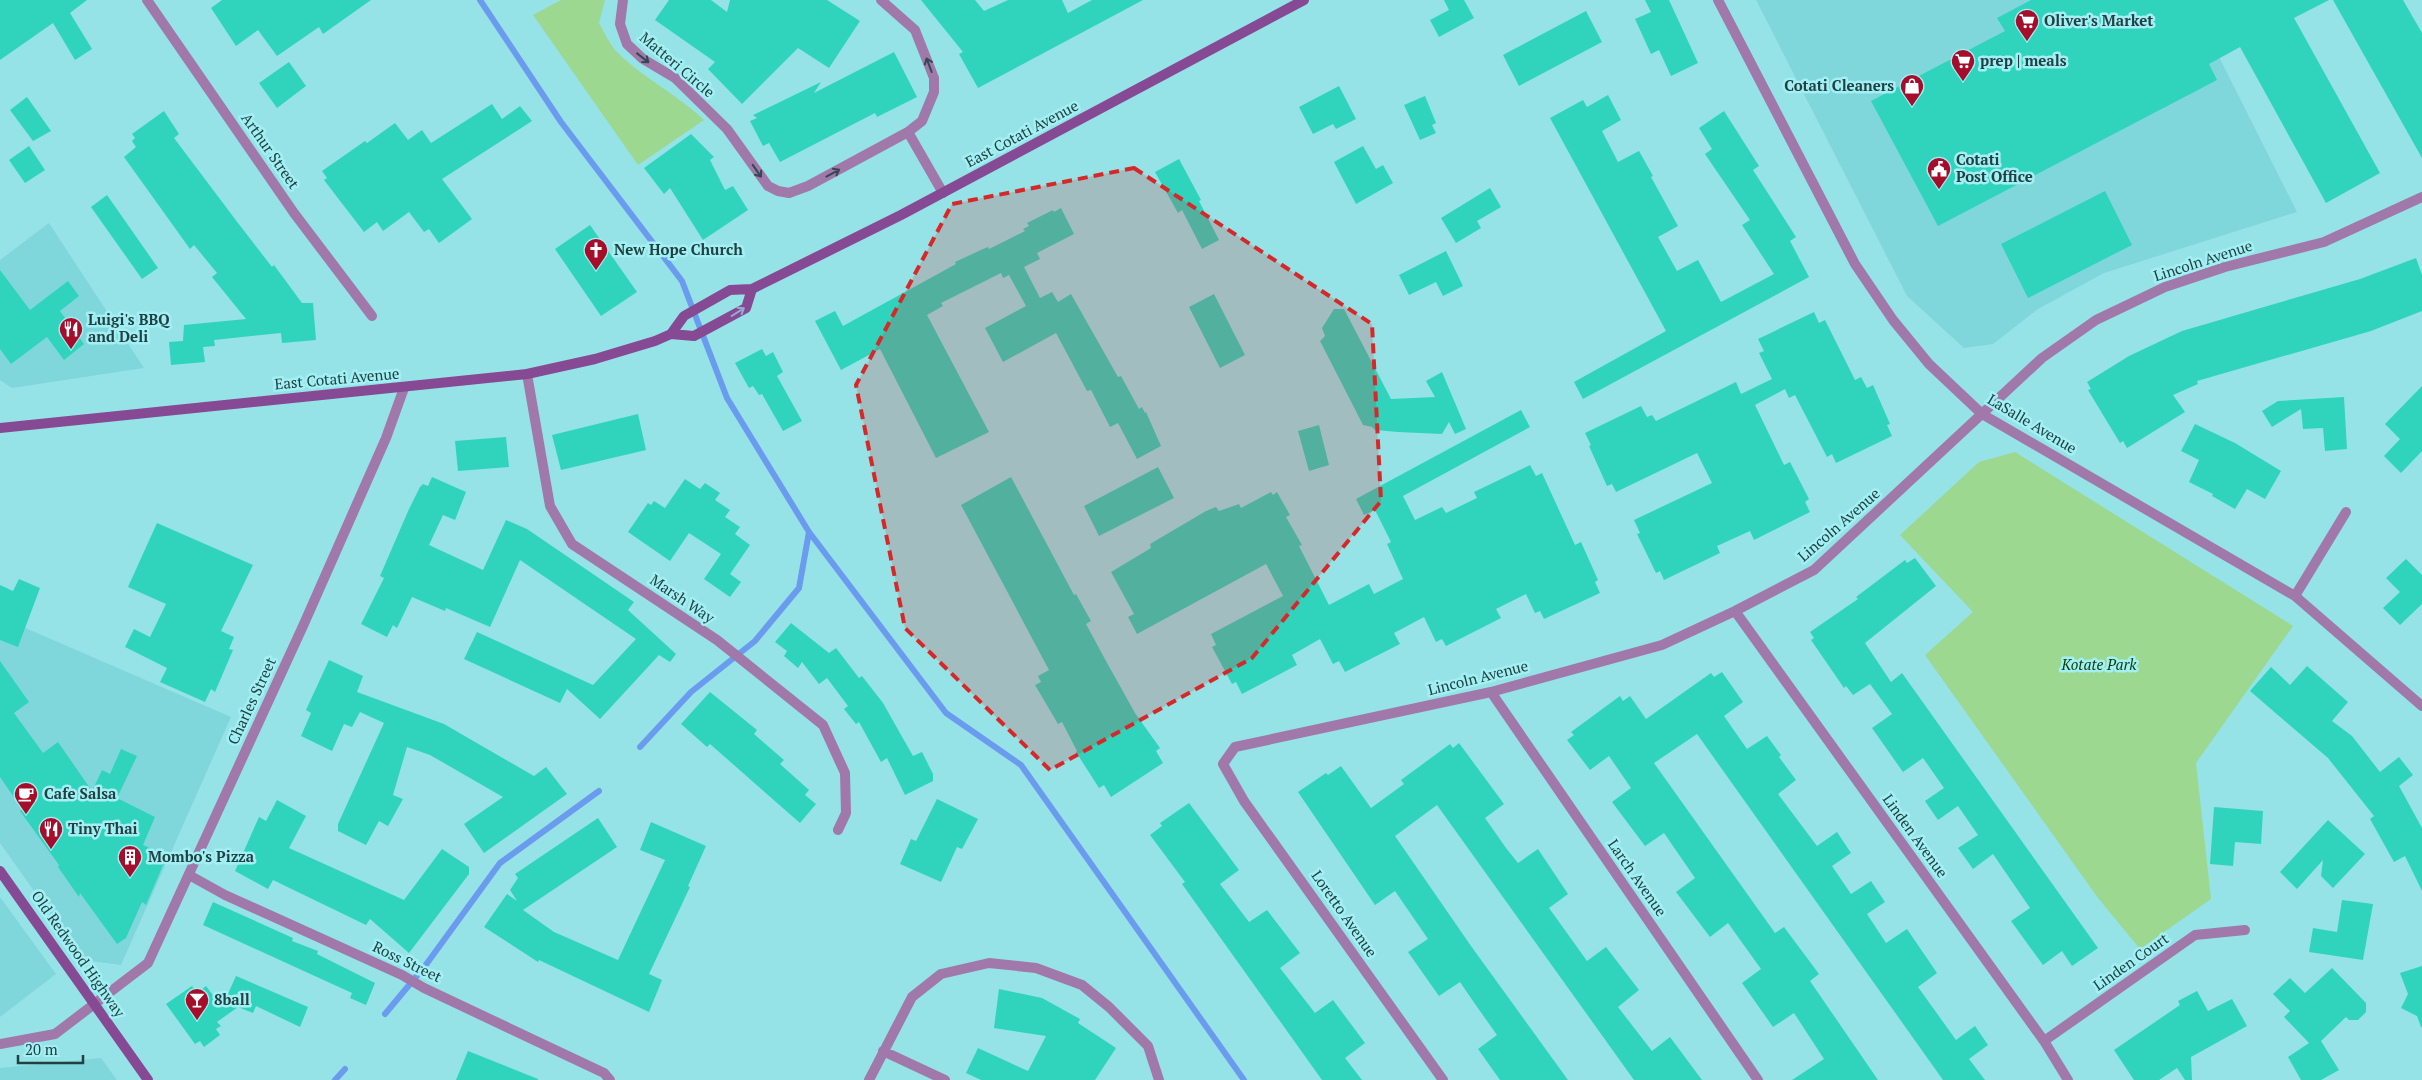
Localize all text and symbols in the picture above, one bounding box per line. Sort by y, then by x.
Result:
supermarket icon: Oliver's Market [2014,8,2040,42]
place label: Oliver's Market [2044,10,2153,30]
street label: Matteri Circle [636,27,719,102]
supermarket icon: prep | meals [1950,48,1976,82]
place label: prep | meals [1980,50,2067,70]
one-way arrow [636,52,649,63]
one-way arrow [924,58,933,73]
shop icon: Cotati Cleaners [1899,73,1925,107]
place label: Cotati Cleaners [1784,75,1894,95]
street label: East Cotati Avenue [962,95,1081,171]
street label: Arthur Street [237,108,305,193]
place label: Cotati Post Office [1956,149,2033,186]
public building icon: Cotati Post Office [1926,156,1952,190]
one-way arrow [752,164,762,178]
one-way arrow [825,168,840,177]
street label: Lincoln Avenue [2151,235,2255,285]
church icon: New Hope Church [583,237,609,271]
place label: New Hope Church [614,239,743,259]
one-way arrow [731,307,745,317]
place label: Luigi's BBQ and Deli [88,309,170,346]
restaurant icon: Luigi's BBQ and Deli [58,316,84,350]
street label: East Cotati Avenue [274,363,400,393]
street label: LaSalle Avenue [1984,389,2081,458]
street label: Lincoln Avenue [1793,483,1884,565]
street label: Marsh Way [647,569,719,627]
street label: Charles Street [222,653,280,747]
park label: Kotate Park [2060,654,2137,674]
street label: Lincoln Avenue [1426,655,1530,699]
cafe icon: Cafe Salsa [13,781,39,815]
place label: Cafe Salsa [44,783,117,803]
street label: Linden Avenue [1879,790,1953,881]
restaurant icon: Tiny Thai [38,816,64,850]
place label: Tiny Thai [68,818,138,838]
street label: Larch Avenue [1604,835,1672,920]
building icon: Mombo's Pizza [117,844,143,878]
place label: Mombo's Pizza [148,846,255,866]
street label: Loretto Avenue [1307,866,1382,961]
street label: Old Redwood Highway [28,886,130,1021]
street label: Linden Court [2089,928,2172,995]
street label: Ross Street [370,936,446,987]
bar icon: 8ball [184,987,210,1021]
place label: 8ball [214,989,250,1009]
scale bar [18,1032,82,1064]
text: 20 m [25,1039,58,1059]

